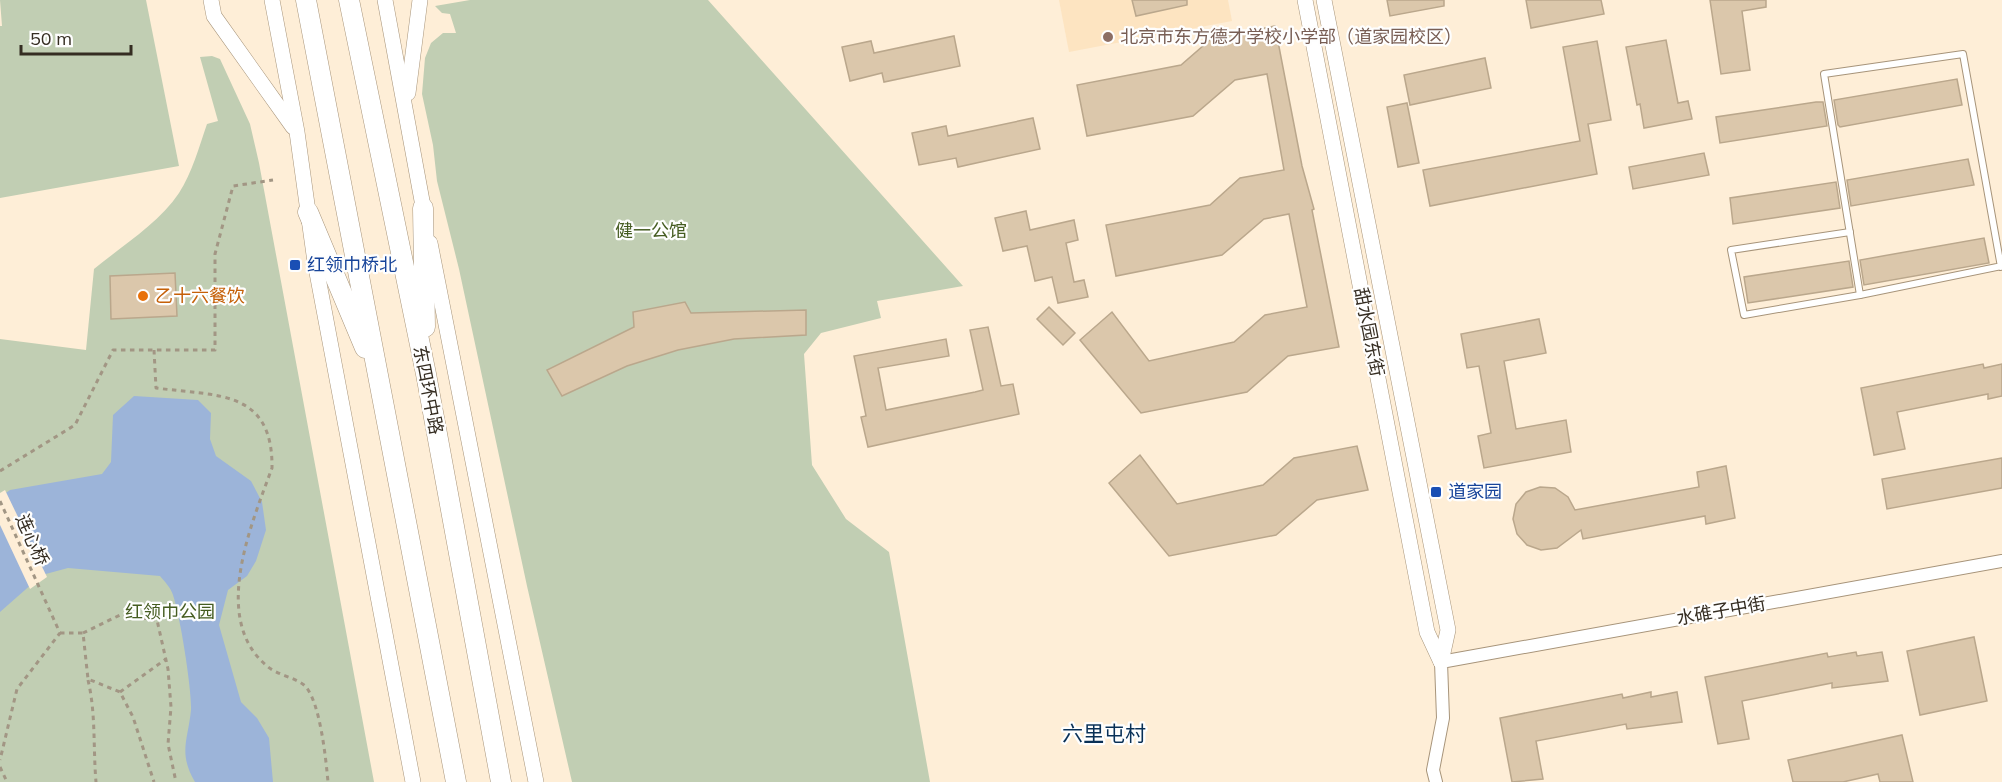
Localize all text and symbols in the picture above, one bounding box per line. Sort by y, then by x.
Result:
scale bar [21,18,130,56]
place label: 北京市东方德才学校小学部（道家园校区） [1120,25,1462,48]
text: 50 m [30,27,72,50]
marker: 北京市东方德才学校小学部（道家园校区） [1101,30,1115,44]
park label: 健一公馆 [615,219,687,242]
place label: 红领巾桥北 [307,253,397,276]
marker: 红领巾桥北 [288,258,302,272]
place label: 乙十六餐饮 [155,284,245,307]
street label: 甜水园东街 [1350,286,1389,378]
marker: 乙十六餐饮 [136,289,150,303]
street label: 东四环中路 [409,344,448,436]
place label: 道家园 [1448,480,1502,503]
marker: 道家园 [1429,485,1443,499]
street label: 连心桥 [11,510,54,569]
street label: 水碓子中街 [1675,591,1767,630]
park label: 红领巾公园 [125,600,215,623]
district label: 六里屯村 [1062,720,1146,746]

